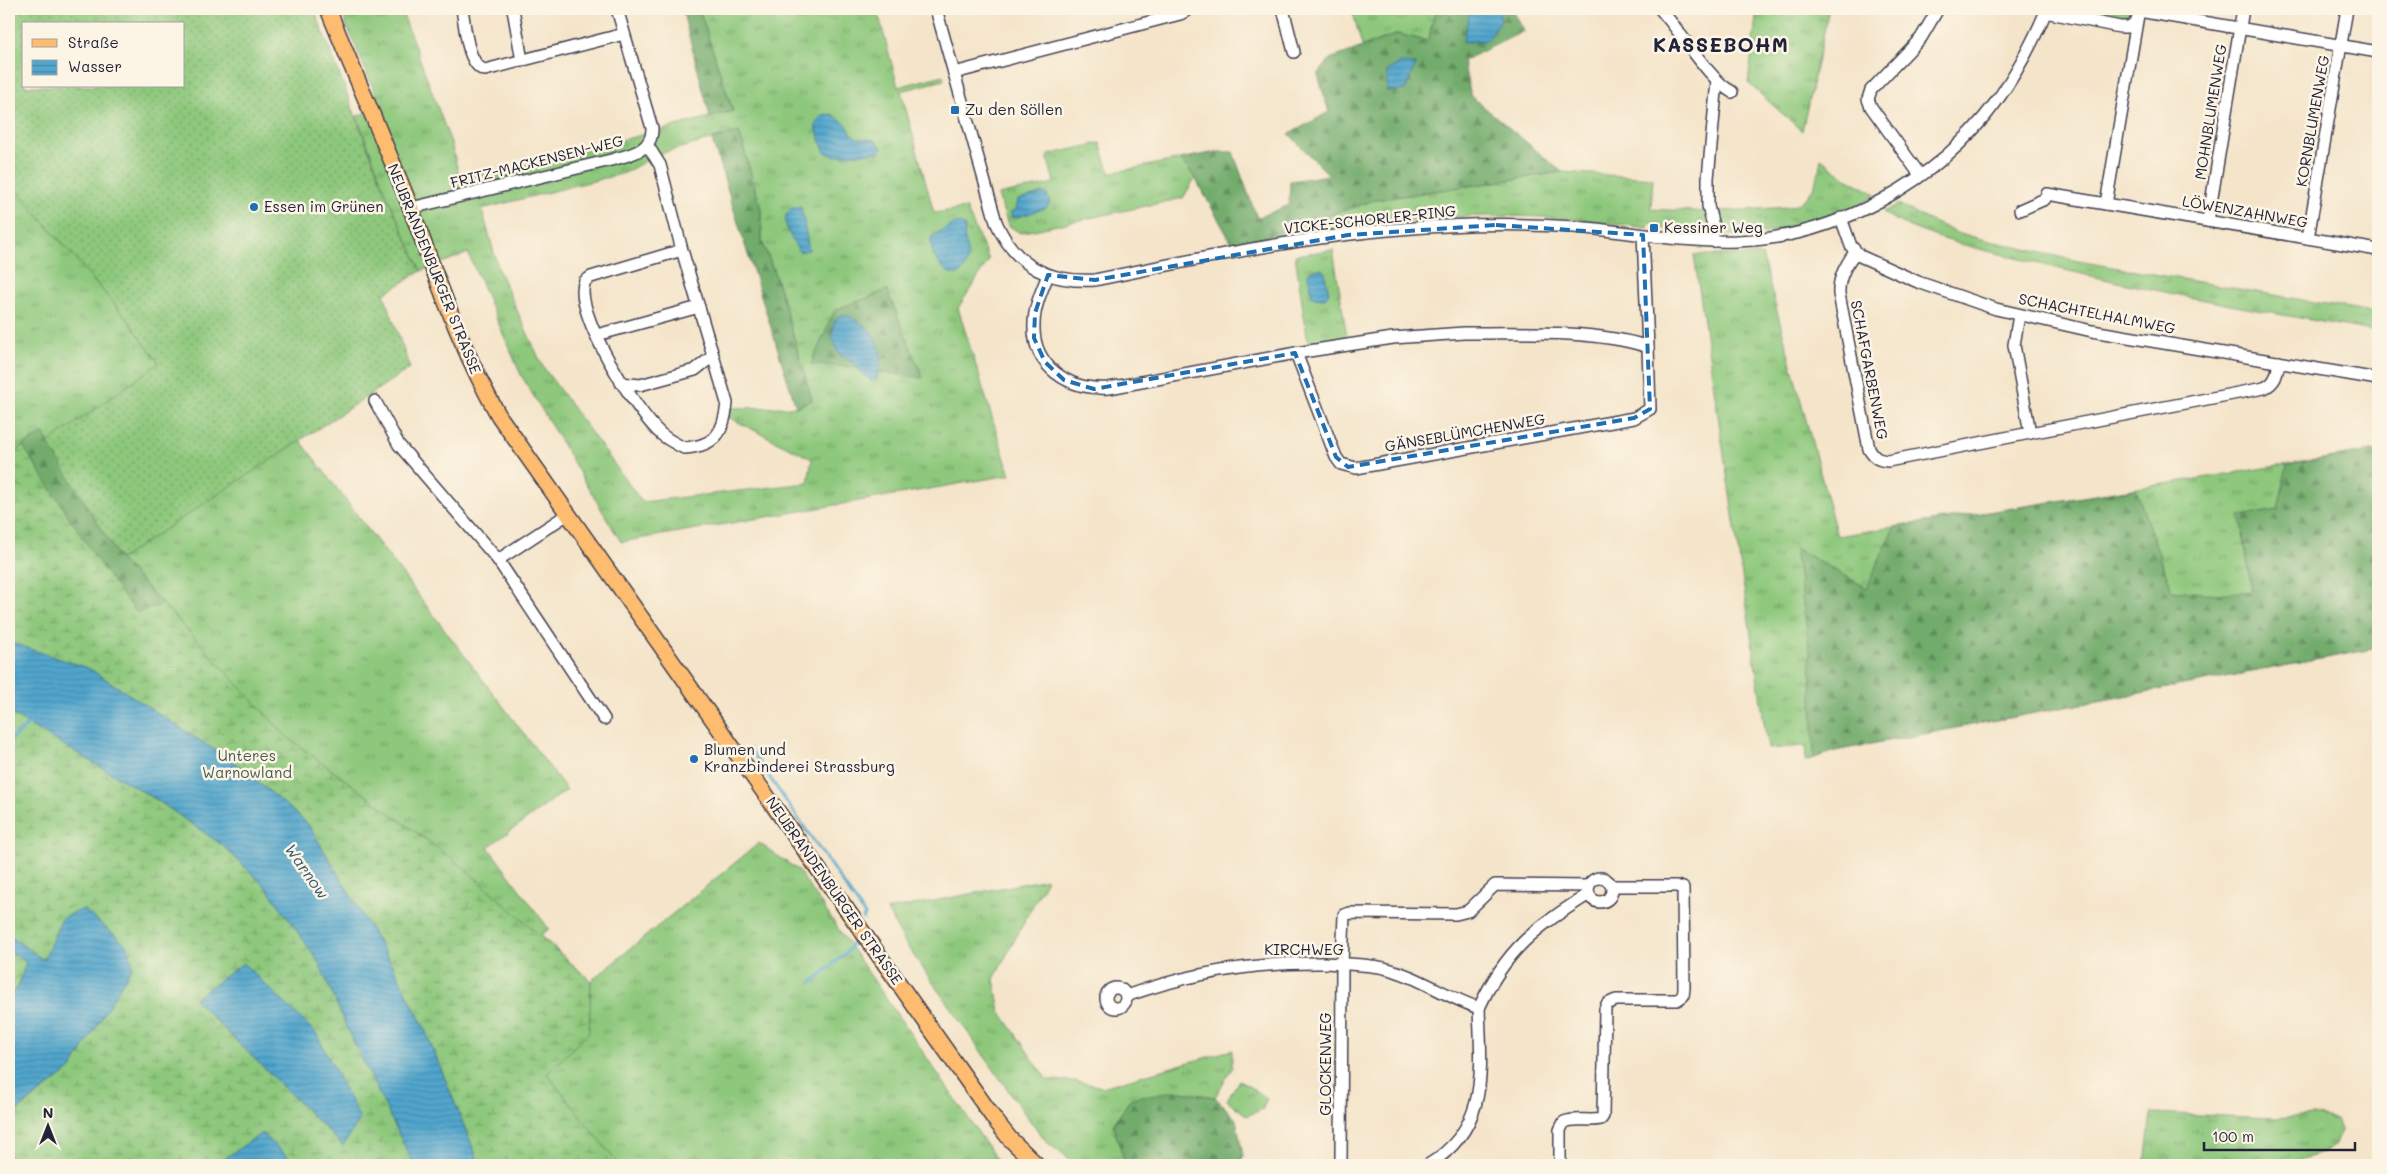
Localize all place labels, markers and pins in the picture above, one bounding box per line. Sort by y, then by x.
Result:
place label: Zu den Söllen [965,99,1062,119]
marker: Zu den Söllen [949,104,961,116]
place label: Essen im Grünen [264,196,384,216]
marker: Essen im Grünen [248,201,260,213]
place label: Kessiner Weg [1664,217,1763,237]
marker: Kessiner Weg [1648,222,1660,234]
place label: Blumen und Kranzbinderei Strassburg [704,739,895,776]
marker: Blumen und Kranzbinderei Strassburg [688,753,700,765]

